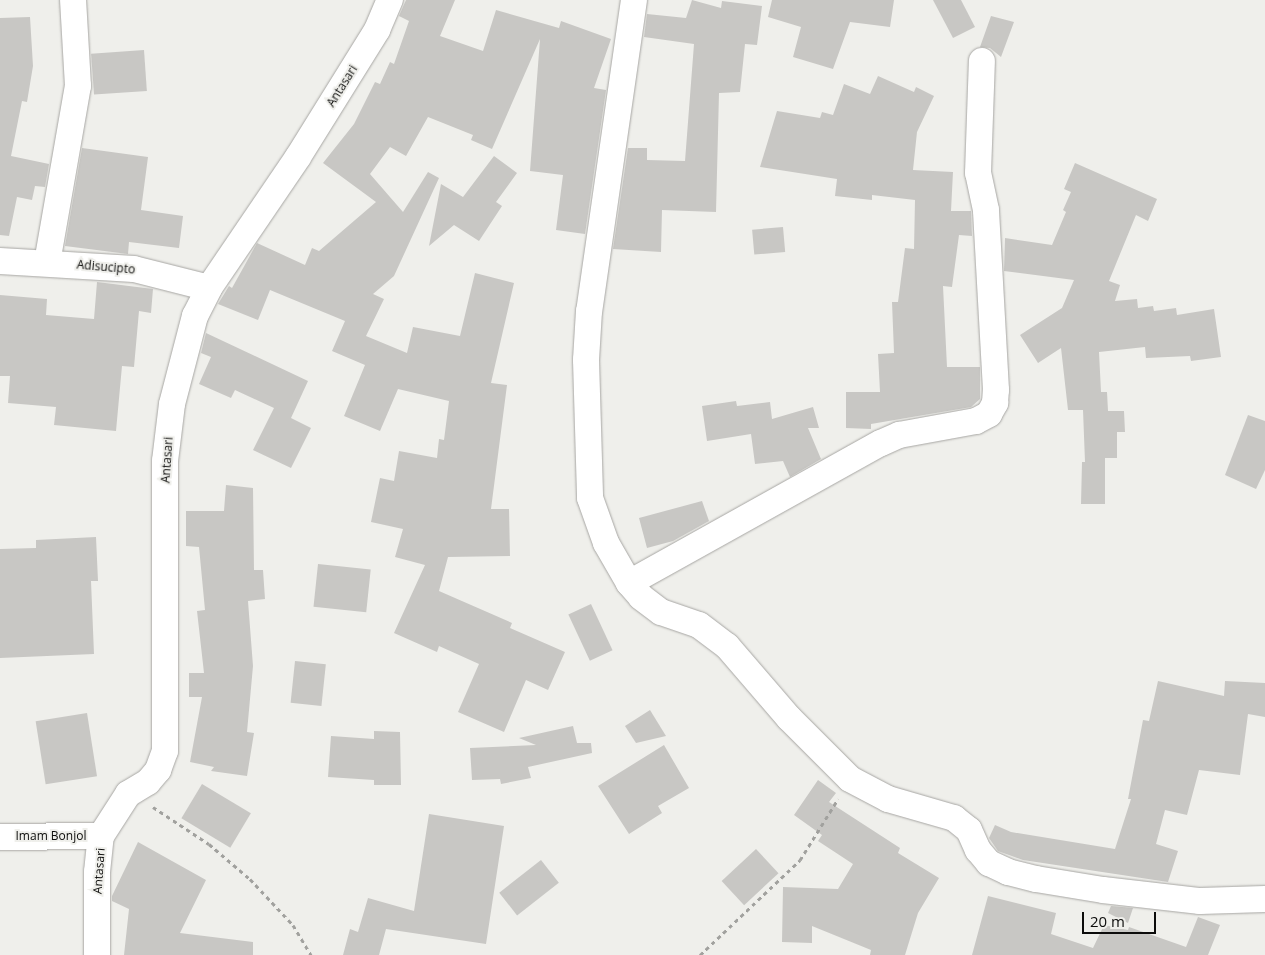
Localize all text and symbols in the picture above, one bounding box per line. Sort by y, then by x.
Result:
street label: Antasari [324,63,360,109]
street label: Adisucipto [76,257,136,277]
street label: Antasari [158,436,176,484]
street label: Imam Bonjol [16,829,86,843]
street label: Antasari [90,847,108,895]
scale bar [1085,902,1159,934]
text: 20 m [1090,911,1125,931]

